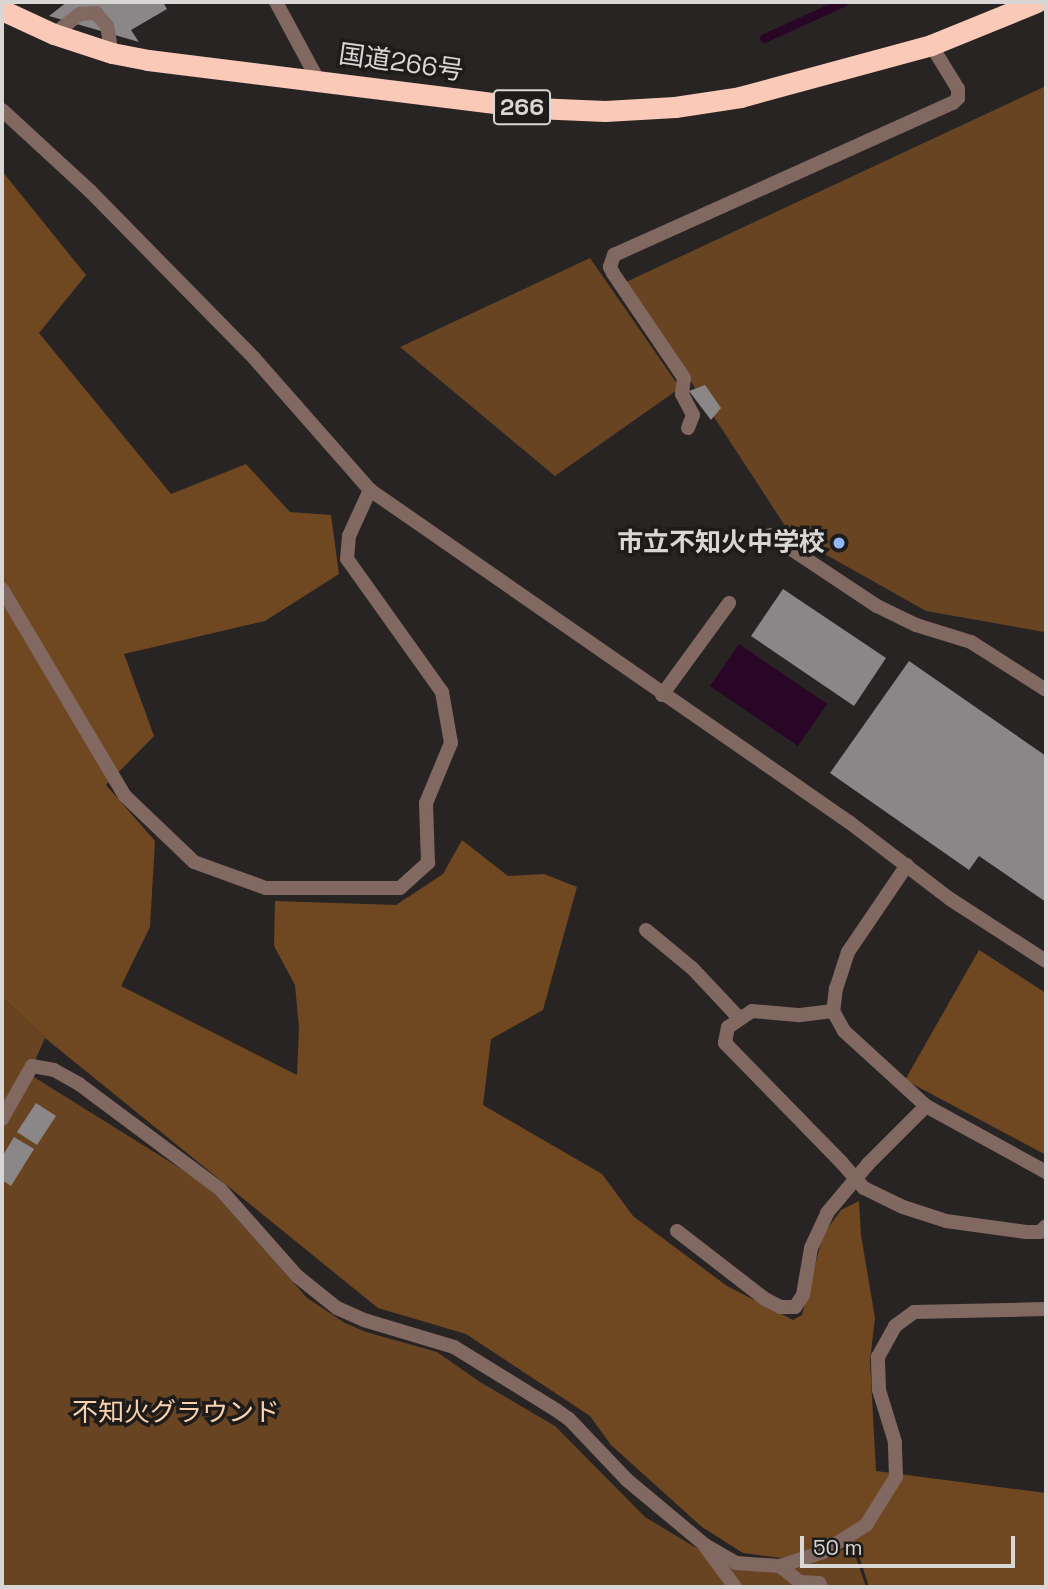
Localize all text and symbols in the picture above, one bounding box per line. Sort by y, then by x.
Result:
street label: 国道266号 [337,39,465,87]
road number: 266 [492,86,552,128]
place label: 市立不知火中学校 [617,527,825,559]
marker: 市立不知火中学校 [831,535,847,551]
park label: 不知火グラウンド [72,1397,280,1429]
scale bar [803,1522,1018,1566]
text: 50 m [813,1534,863,1561]

